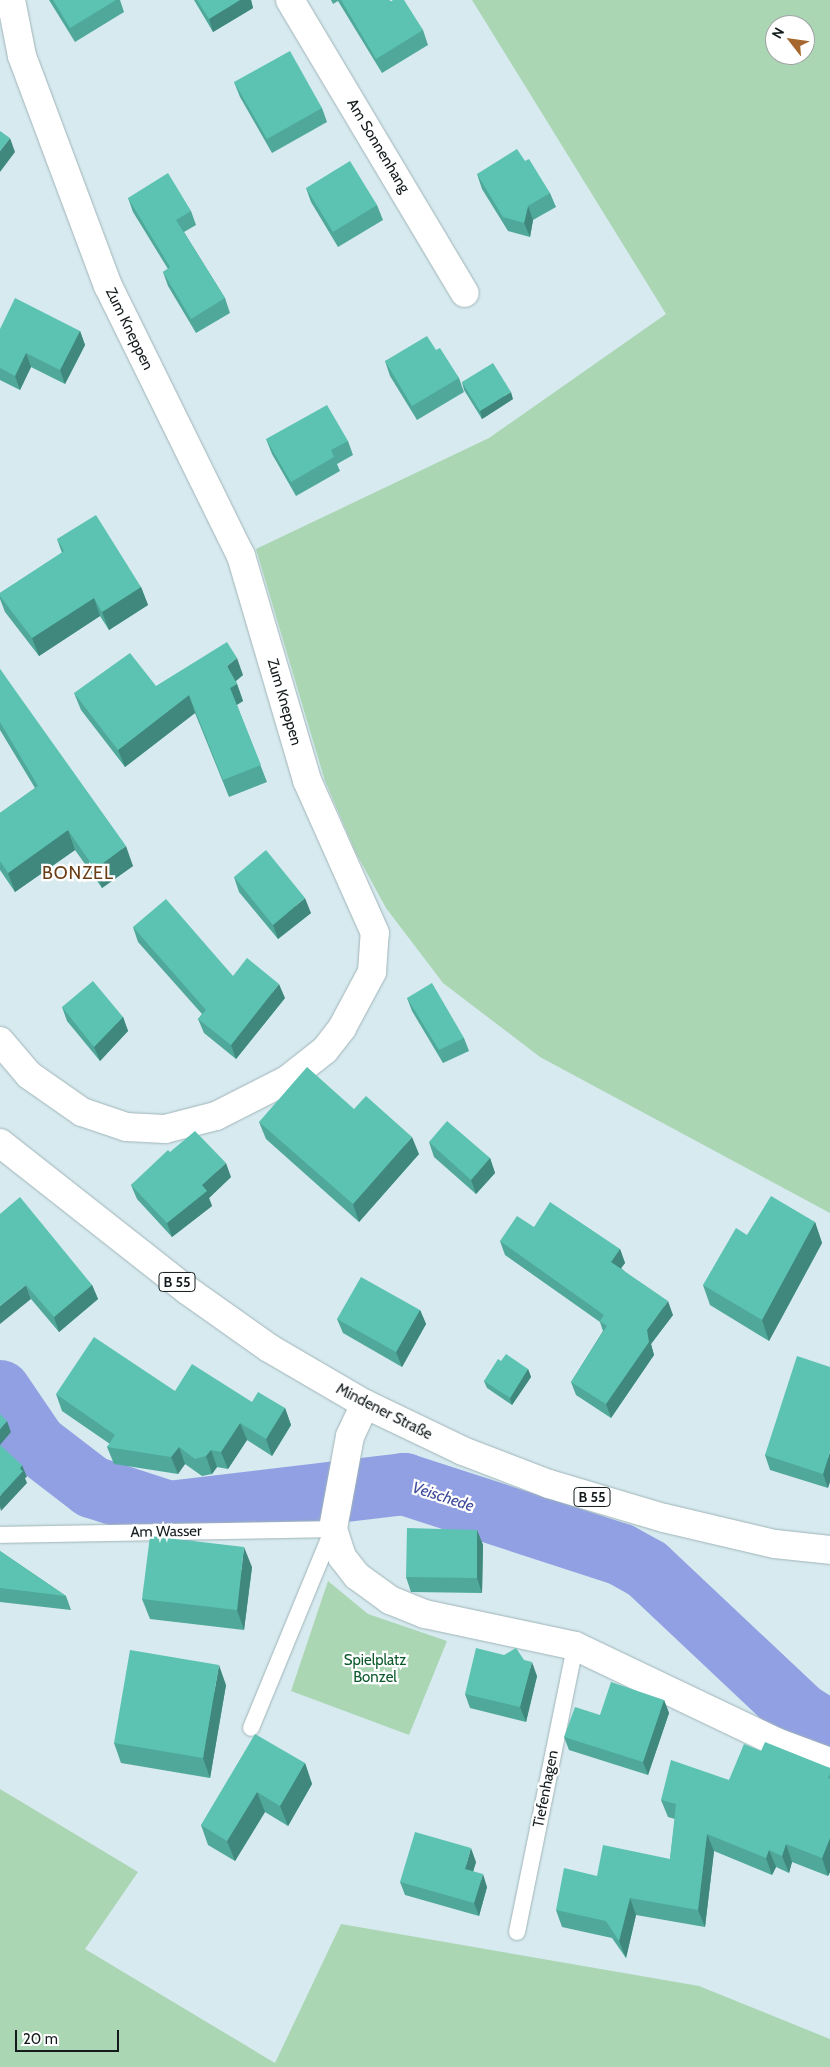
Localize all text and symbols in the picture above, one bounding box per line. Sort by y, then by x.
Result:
north arrow [765,15,815,65]
text: N [768,24,788,42]
street label: Am Sonnenhang [343,96,413,196]
street label: Zum Kneppen [101,285,157,373]
street label: Zum Kneppen [263,657,305,747]
district label: BONZEL [41,862,115,884]
road number: B 55 [158,1270,196,1294]
street label: Mindener Straße [333,1380,435,1444]
water label: Veischede [410,1478,476,1516]
road number: B 55 [573,1485,611,1508]
street label: Am Wasser [130,1522,202,1542]
park label: Spielplatz Bonzel [344,1651,406,1686]
street label: Tiefenhagen [530,1749,562,1829]
scale bar [18,2020,121,2052]
text: 20 m [23,2030,58,2048]

